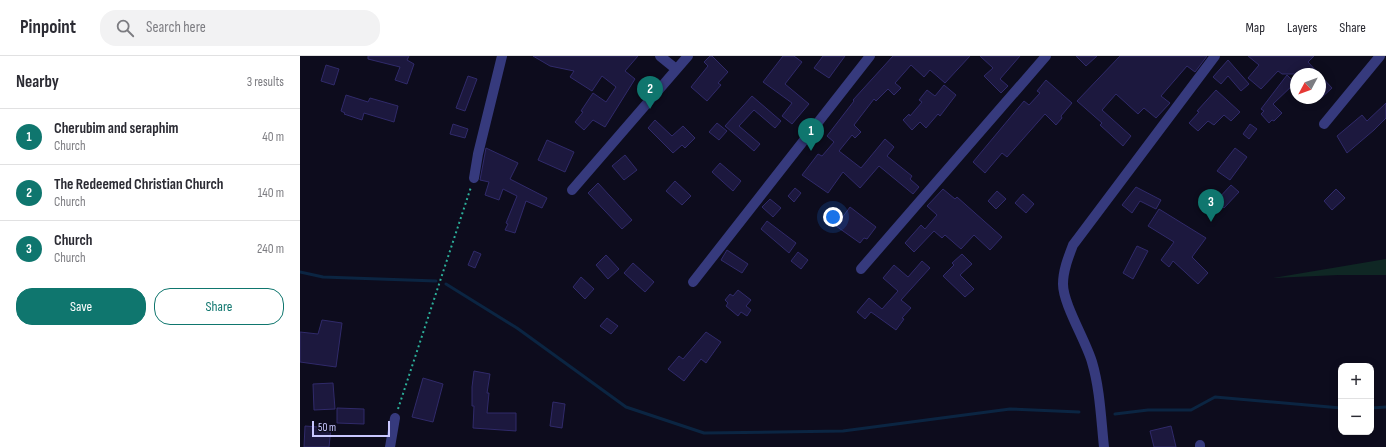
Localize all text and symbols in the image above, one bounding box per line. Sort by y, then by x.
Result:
search box [100,10,380,46]
text: Pinpoint [20,16,76,39]
icon: search [114,17,136,39]
text: Search here [146,18,206,37]
text: Map [1245,19,1265,36]
text: Layers [1287,19,1317,36]
text: Share [1339,19,1366,36]
north arrow [1290,68,1326,104]
text: Nearby [16,72,59,92]
text: 3 results [247,74,284,90]
pin: 2 [637,76,663,109]
pin: 1 [798,118,824,151]
text: Cherubim and seraphim [54,119,178,138]
text: 1 [26,129,32,145]
text: 40 m [262,129,284,145]
text: Church [54,138,86,154]
text: The Redeemed Christian Church [54,175,223,194]
text: 2 [26,185,32,201]
text: 140 m [258,185,284,201]
pin: 3 [1198,189,1224,222]
text: Church [54,194,86,210]
your location [823,207,843,227]
text: Church [54,231,92,250]
text: 3 [26,241,32,257]
text: 240 m [257,241,284,257]
text: Church [54,250,86,266]
button: Save [16,288,146,325]
button: Share [154,288,284,325]
map controls [1338,363,1374,435]
button: + [1338,363,1374,399]
button: − [1338,399,1374,435]
scale bar [312,419,390,438]
text: 50 m [318,421,336,434]

